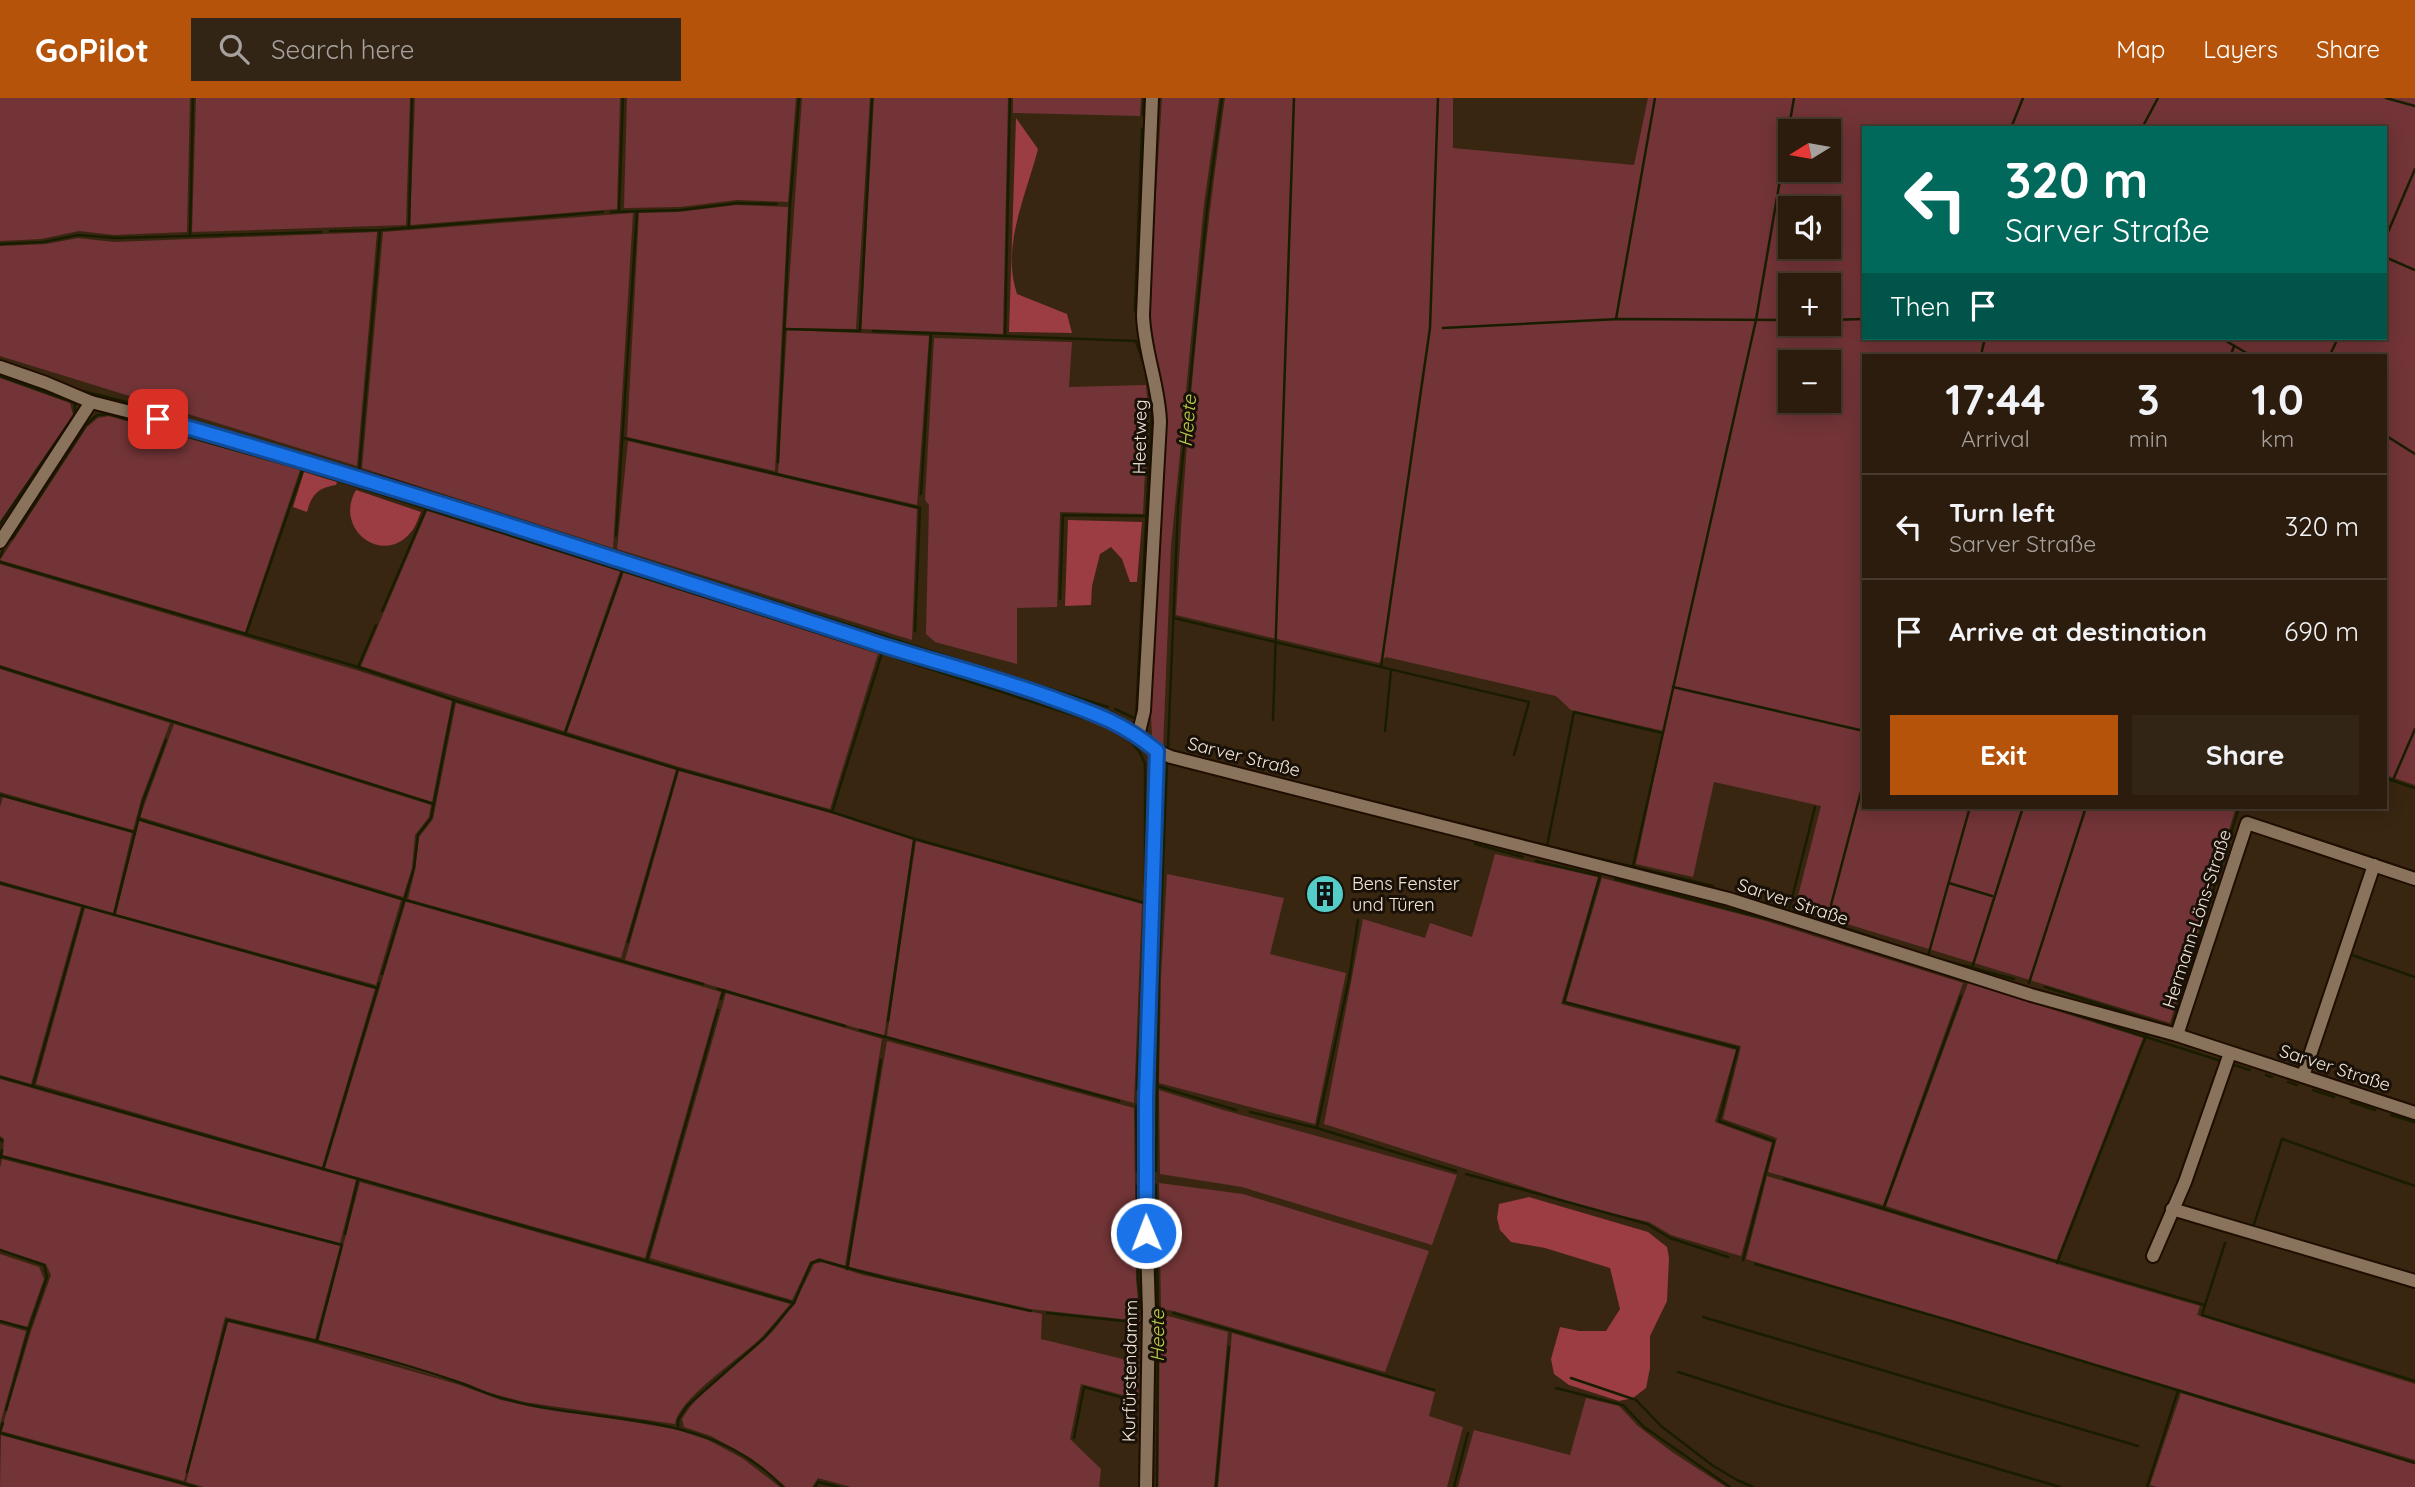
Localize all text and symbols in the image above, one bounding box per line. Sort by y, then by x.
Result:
search box [191,18,681,81]
text: GoPilot [35,29,149,70]
icon: search [215,30,253,68]
text: Search here [271,33,414,66]
text: Map [2116,34,2165,64]
text: Layers [2203,34,2278,64]
text: Share [2316,34,2380,64]
north arrow [1778,119,1841,182]
map controls [1778,119,1841,413]
text: 320 m [2005,149,2148,210]
icon: left [1890,154,1981,245]
button: sound [1778,196,1841,259]
text: Sarver Straße [2005,210,2210,250]
button: + [1778,273,1841,336]
icon: arrive [1964,287,2002,325]
text: Then [1890,290,1950,323]
button: − [1778,350,1841,413]
text: 17:44 [1945,373,2046,426]
text: 3 [2137,373,2160,426]
text: 1.0 [2251,373,2304,426]
pin [128,389,188,449]
water label: Heete [1173,393,1201,448]
street label: Heetweg [1127,399,1152,475]
icon: arrive [139,400,177,438]
text: Arrival [1961,424,2030,453]
text: min [2129,424,2168,453]
text: km [2261,424,2294,453]
text: Turn left [1949,496,2056,529]
icon: left [1890,508,1928,546]
text: 320 m [2285,510,2359,543]
text: Sarver Straße [1949,529,2096,558]
icon: arrive [1890,613,1928,651]
text: Arrive at destination [1949,615,2207,648]
text: 690 m [2284,615,2359,648]
button: Exit [1890,715,2118,795]
button: Share [2132,715,2359,795]
street label: Sarver Straße [1185,731,1303,782]
street label: Hermann-Löns-Straße [2157,827,2236,1011]
place label: Bens Fenster und Türen [1352,872,1460,916]
building icon: Bens Fenster und Türen [1304,873,1346,915]
street label: Sarver Straße [1735,873,1851,930]
street label: Sarver Straße [2277,1039,2393,1096]
position arrow [1109,1196,1183,1270]
street label: Kurfürstendamm [1117,1300,1142,1442]
water label: Heete [1145,1309,1169,1362]

